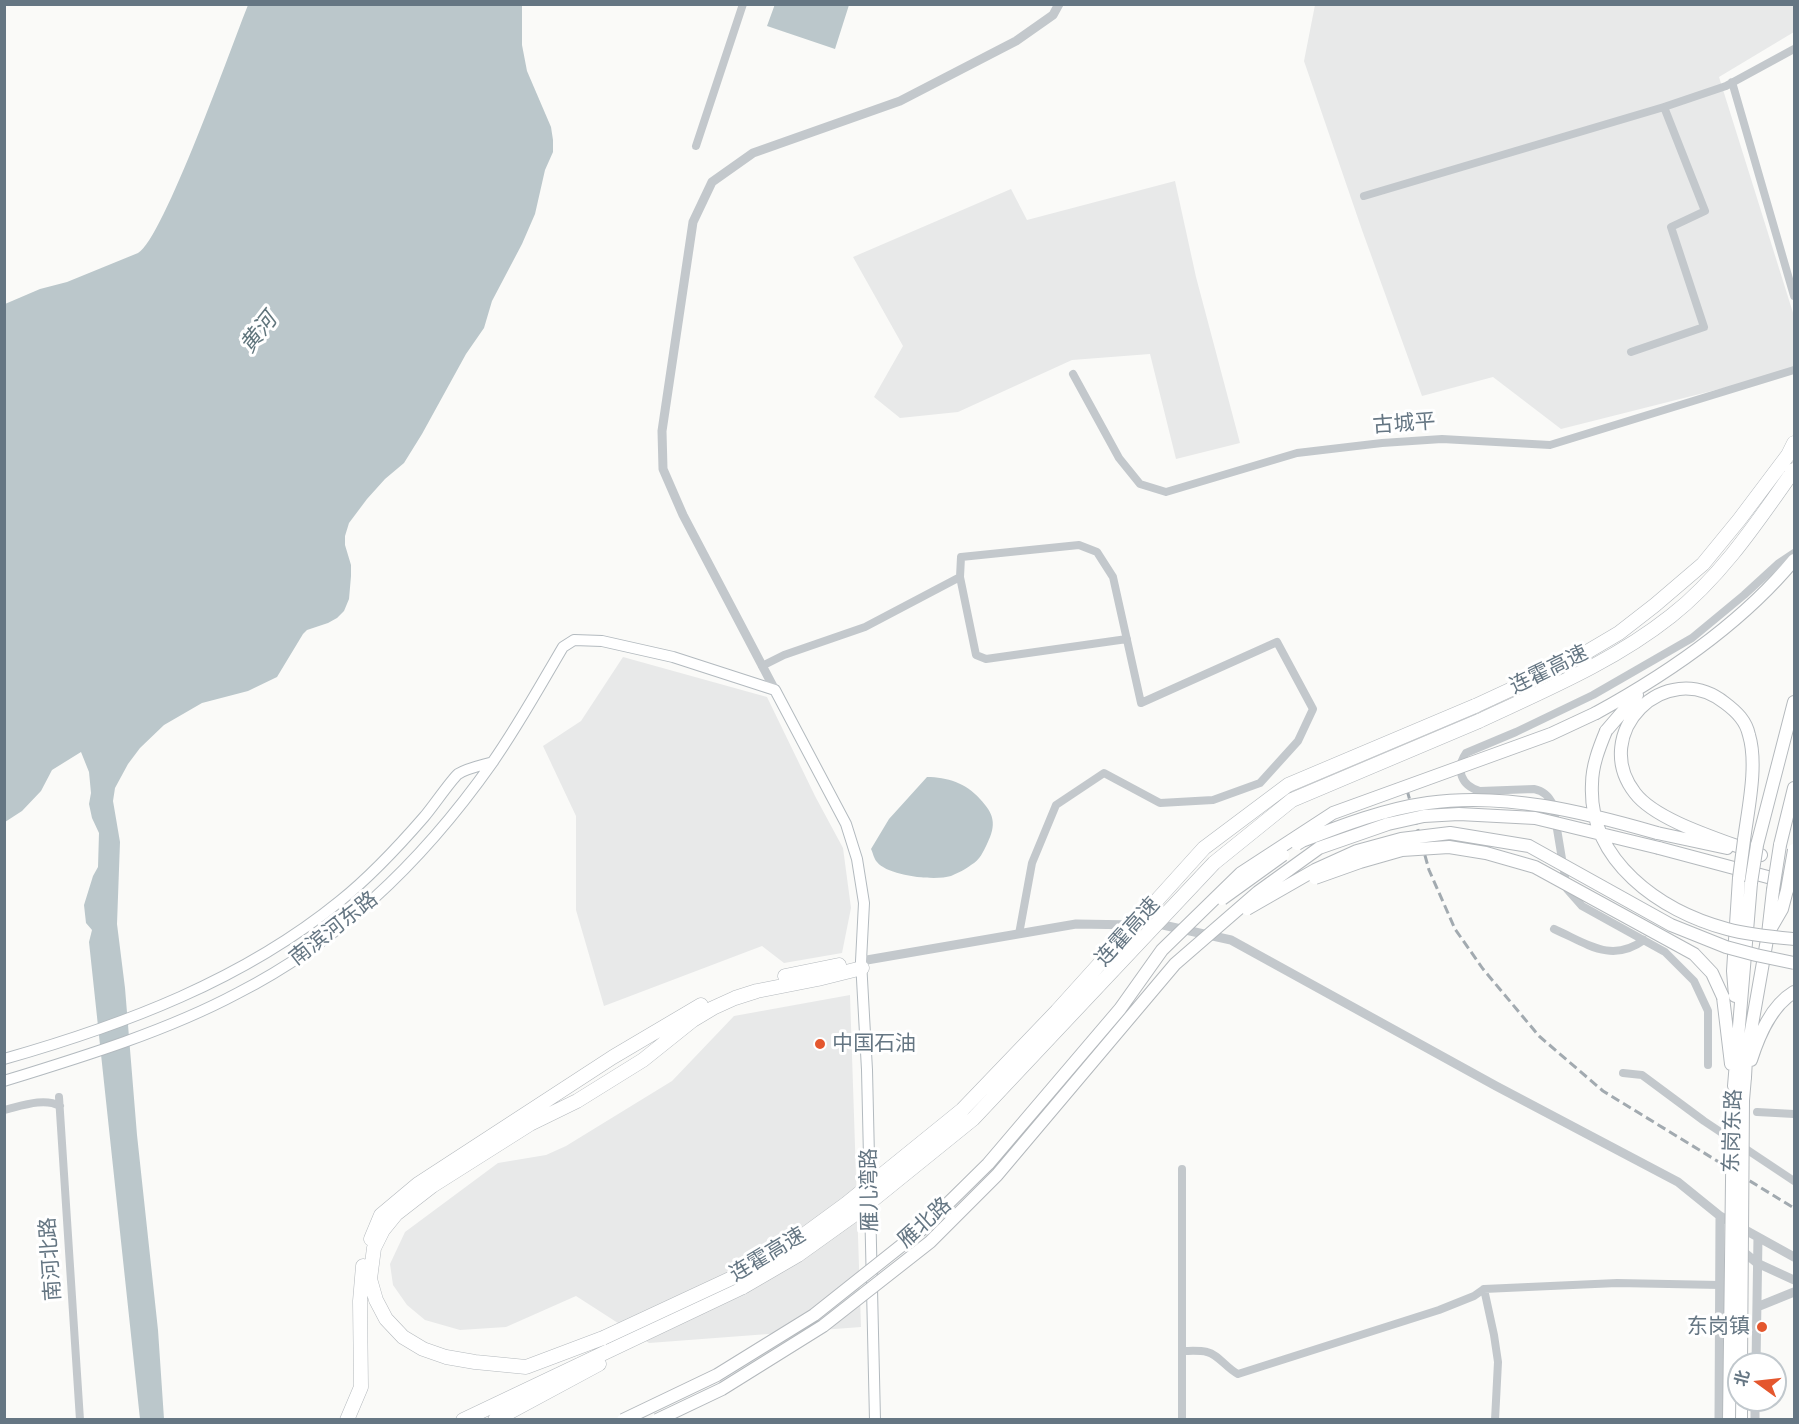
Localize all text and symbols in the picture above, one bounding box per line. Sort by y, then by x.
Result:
water label: 黄河 [235,308,283,358]
street label: 古城平 [1372,409,1436,439]
street label: 连霍高速 [1506,640,1592,700]
street label: 南滨河东路 [285,887,383,971]
street label: 连霍高速 [1091,892,1165,972]
place label: 中国石油 [832,1031,916,1057]
marker: 中国石油 [813,1037,827,1051]
street label: 东岗东路 [1719,1089,1747,1173]
street label: 雁儿湾路 [857,1148,883,1232]
street label: 雁北路 [893,1193,957,1253]
street label: 南河北路 [36,1216,66,1302]
street label: 连霍高速 [726,1223,810,1287]
place label: 东岗镇 [1687,1314,1750,1340]
marker: 东岗镇 [1755,1320,1769,1334]
north arrow [1727,1352,1787,1412]
text: 北 [1730,1368,1753,1388]

